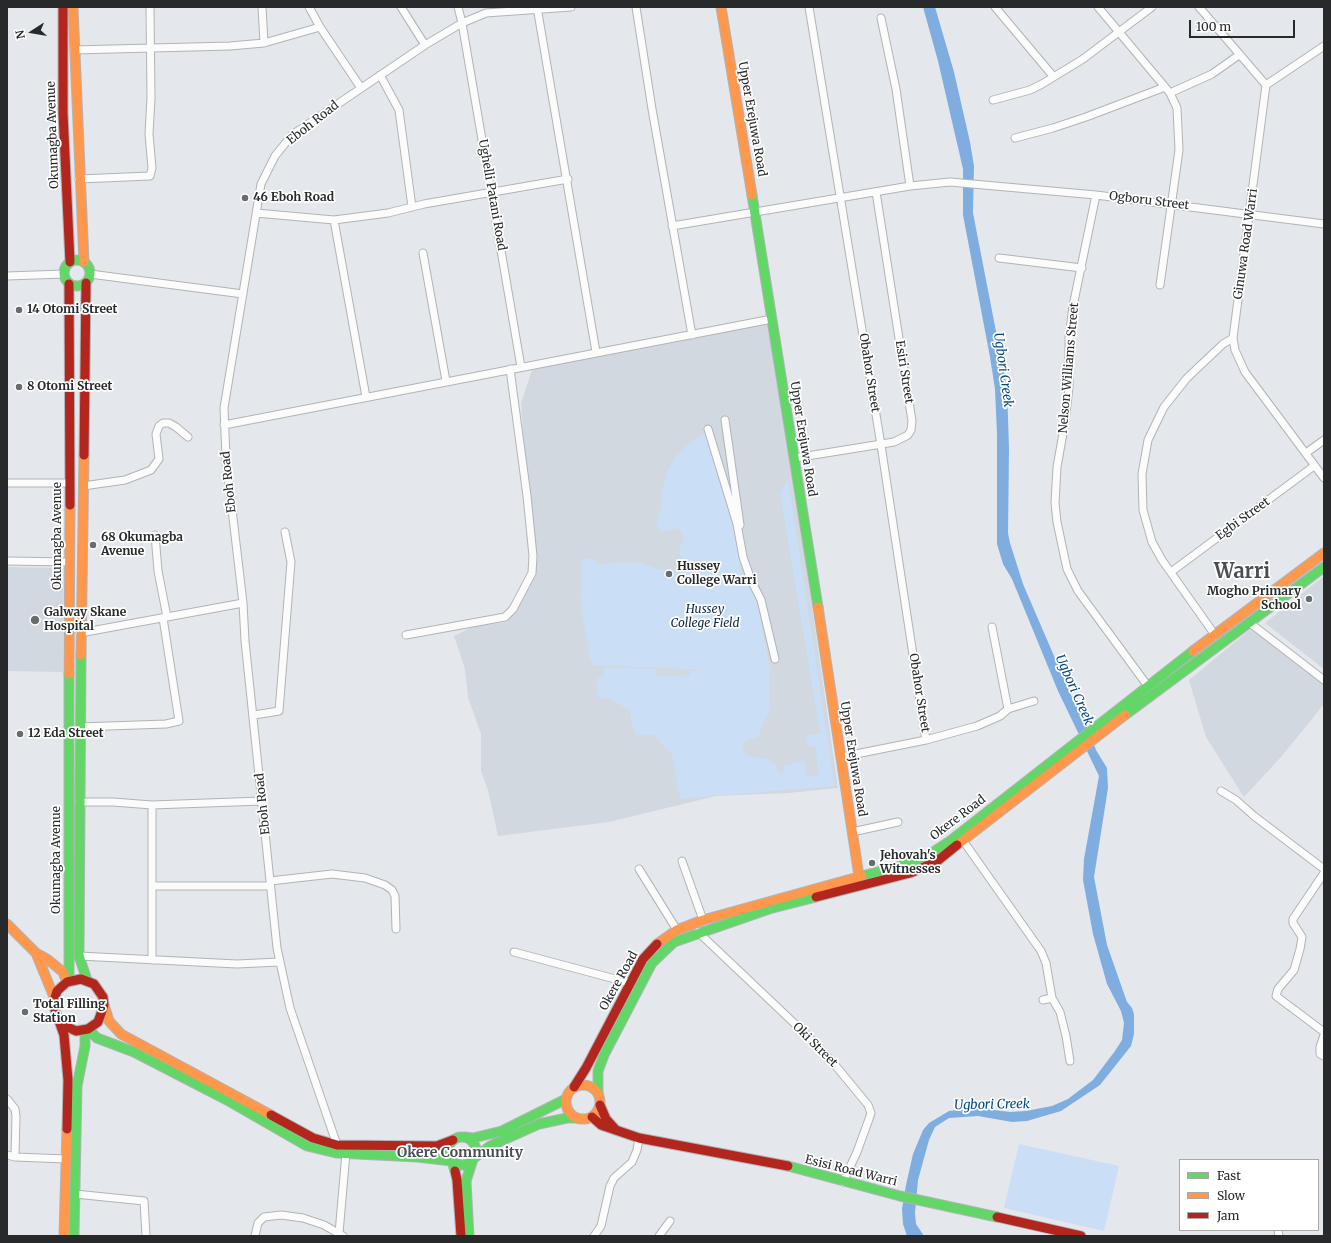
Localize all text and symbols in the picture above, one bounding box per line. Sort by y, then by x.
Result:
north arrow [12,12,52,52]
scale bar [1191,12,1297,38]
text: 100 m [1196,19,1231,34]
text: N [13,29,28,40]
street label: Upper Erejuwa Road [735,60,769,178]
street label: Okumagba Avenue [44,81,62,189]
street label: Eboh Road [284,98,342,148]
street label: Ughelli Patani Road [475,138,509,252]
street label: Ginuwa Road Warri [1231,188,1261,300]
street label: Ogboru Street [1108,189,1190,213]
place label: 46 Eboh Road [253,191,334,205]
marker: 46 Eboh Road [240,193,250,203]
street label: Nelson Williams Street [1056,302,1082,434]
place label: 14 Otomi Street [27,303,117,317]
marker: 14 Otomi Street [14,305,24,315]
street label: Obahor Street [856,332,882,414]
water label: Ugbori Creek [990,332,1016,408]
street label: Esiri Street [892,339,916,405]
place label: 8 Otomi Street [27,380,112,394]
street label: Upper Erejuwa Road [787,380,819,498]
marker: 8 Otomi Street [14,382,24,392]
street label: Eboh Road [219,450,239,514]
street label: Okumagba Avenue [51,482,65,590]
street label: Egbi Street [1213,495,1273,543]
place label: 68 Okumagba Avenue [101,531,183,559]
marker: 68 Okumagba Avenue [88,540,98,550]
place label: Hussey College Warri [677,560,757,588]
district label: Warri [1214,560,1270,584]
marker: Hussey College Warri [664,569,674,579]
place label: Mogho Primary School [1207,585,1301,613]
marker: Mogho Primary School [1304,594,1314,604]
park label: Hussey College Field [671,603,739,631]
place label: Galway Skane Hospital [44,606,126,634]
marker: Galway Skane Hospital [29,614,41,626]
street label: Obahor Street [906,652,932,734]
water label: Ugbori Creek [1052,652,1096,728]
street label: Upper Erejuwa Road [837,700,869,818]
place label: 12 Eda Street [28,727,104,741]
marker: 12 Eda Street [15,729,25,739]
street label: Eboh Road [253,772,273,836]
street label: Okere Road [928,793,988,843]
street label: Okumagba Avenue [50,806,64,914]
place label: Jehovah's Witnesses [880,849,941,877]
marker: Jehovah's Witnesses [867,858,877,868]
street label: Okere Road [597,949,641,1013]
place label: Total Filling Station [33,998,106,1026]
marker: Total Filling Station [20,1007,30,1017]
street label: Oki Street [790,1020,840,1070]
water label: Ugbori Creek [954,1097,1030,1113]
district label: Okere Community [397,1145,523,1161]
street label: Esisi Road Warri [803,1153,899,1189]
legend [1179,1159,1319,1231]
text: Fast [1217,1168,1241,1183]
text: Slow [1217,1188,1245,1203]
text: Jam [1217,1208,1239,1223]

